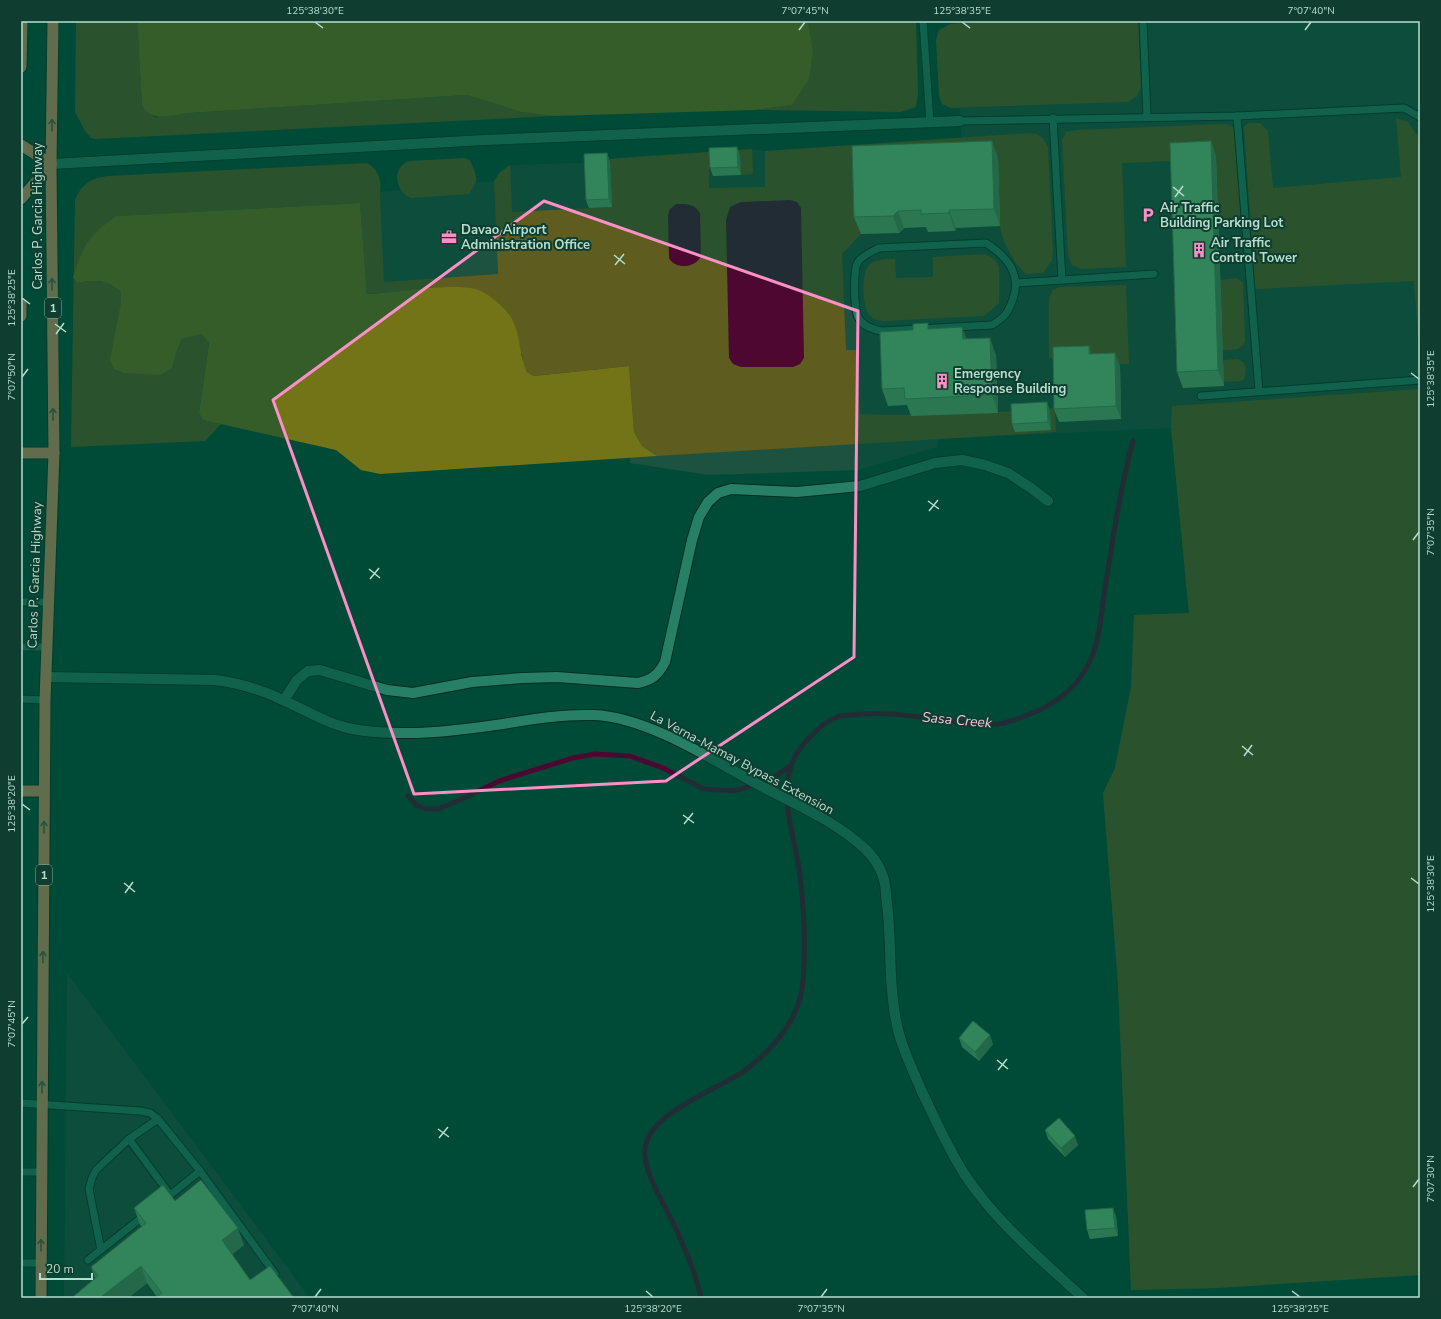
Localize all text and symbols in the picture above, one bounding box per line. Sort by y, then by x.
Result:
text: 125°38'30"E [286,4,344,18]
text: 7°07'45"N [781,4,829,18]
text: 125°38'35"E [933,4,991,18]
text: 7°07'40"N [1287,4,1335,18]
one-way arrow [48,119,56,132]
street label: Carlos P. Garcia Highway [29,142,47,289]
place label: Air Traffic Building Parking Lot [1160,199,1284,232]
parking icon: Air Traffic Building Parking Lot [1139,206,1157,224]
place label: Davao Airport Administration Office [461,221,590,254]
office icon: Davao Airport Administration Office [440,228,458,246]
place label: Air Traffic Control Tower [1211,234,1298,267]
building icon: Air Traffic Control Tower [1190,241,1208,259]
text: 125°38'25"E [5,269,19,327]
one-way arrow [48,278,56,291]
road number: 1 [45,298,61,318]
text: 125°38'35"E [1424,350,1438,408]
text: 7°07'50"N [5,353,19,401]
place label: Emergency Response Building [954,365,1066,398]
building icon: Emergency Response Building [933,372,951,390]
one-way arrow [50,408,57,421]
street label: Carlos P. Garcia Highway [23,501,47,649]
text: 7°07'35"N [1424,508,1438,556]
street label: La Verna-Mamay Bypass Extension [647,707,837,819]
water label: Sasa Creek [921,707,994,733]
text: 125°38'20"E [5,775,19,833]
one-way arrow [40,821,48,834]
text: 125°38'30"E [1424,855,1438,913]
road number: 1 [36,865,52,885]
one-way arrow [39,951,47,964]
text: 7°07'45"N [5,1000,19,1048]
one-way arrow [38,1081,46,1094]
text: 7°07'30"N [1424,1155,1438,1203]
one-way arrow [37,1239,45,1252]
scale bar [40,1255,92,1281]
text: 20 m [46,1261,74,1277]
text: 7°07'40"N [291,1302,339,1316]
text: 125°38'20"E [624,1302,682,1316]
text: 7°07'35"N [797,1302,845,1316]
text: 125°38'25"E [1271,1302,1329,1316]

